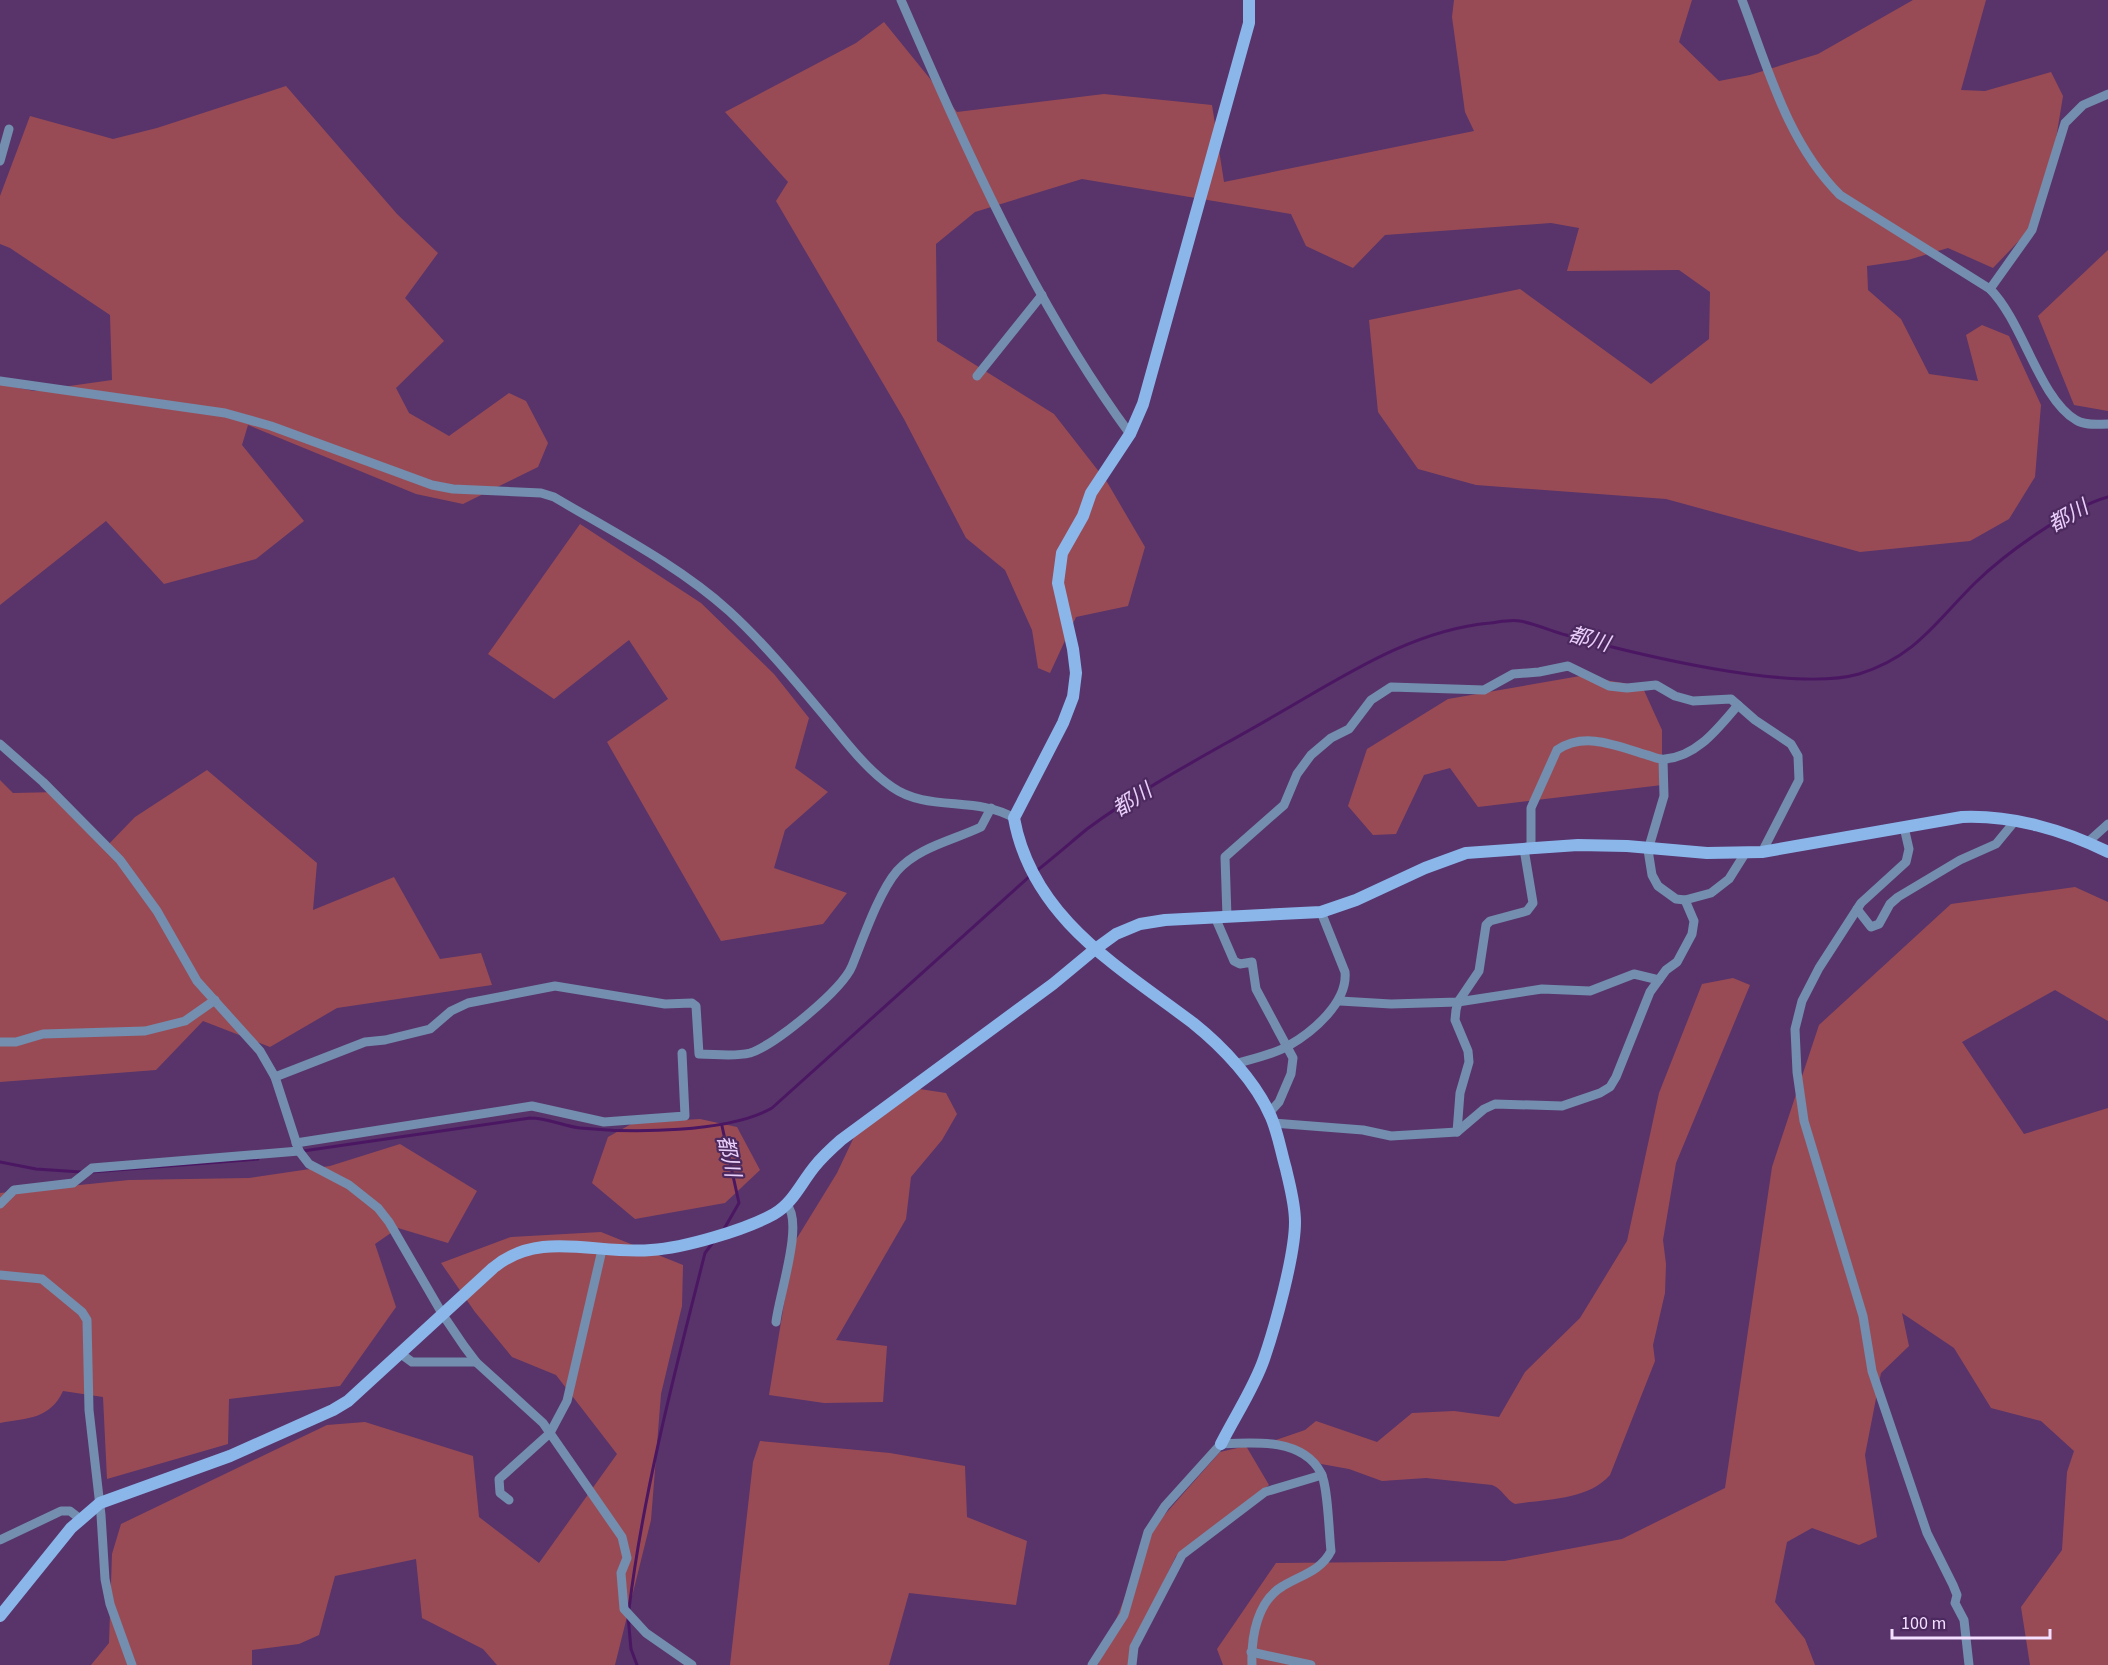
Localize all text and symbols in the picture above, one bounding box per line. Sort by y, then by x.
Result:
water label: 都川 [2042,492,2095,539]
water label: 都川 [1565,619,1615,659]
water label: 都川 [1106,775,1159,824]
water label: 都川 [710,1132,748,1182]
scale bar [1892,1602,2050,1640]
text: 100 m [1901,1611,1946,1636]

